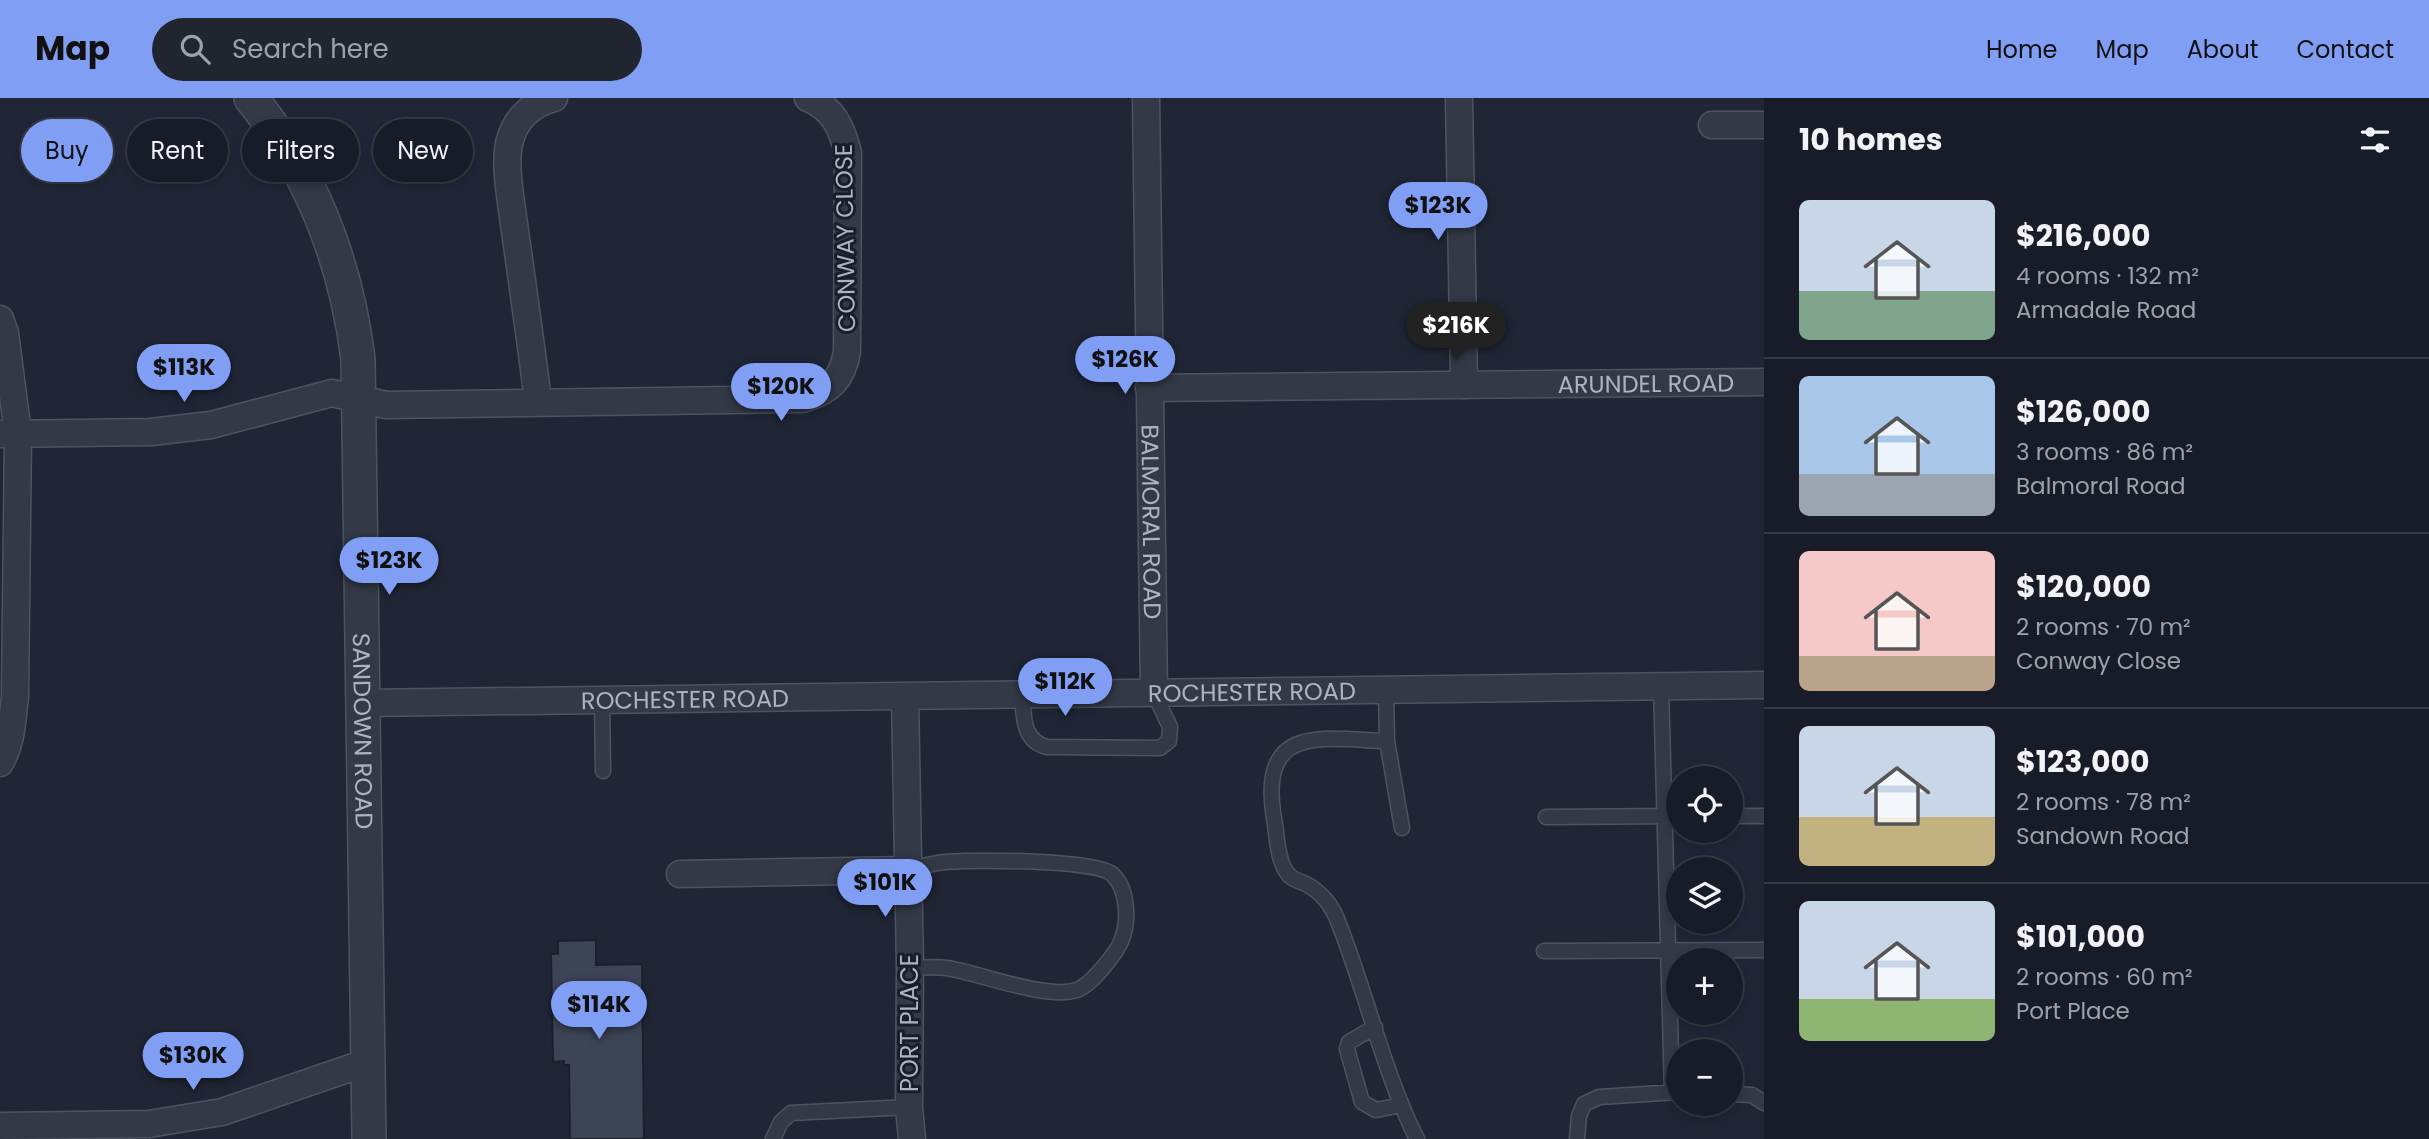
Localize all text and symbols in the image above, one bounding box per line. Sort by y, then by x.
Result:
search box [152,18,642,81]
text: Map [35,25,110,72]
icon: search [176,30,214,68]
text: Search here [232,31,389,67]
text: Home [1986,33,2058,66]
text: Map [2096,33,2149,66]
text: About [2187,33,2258,66]
text: Contact [2296,33,2394,66]
text: 10 homes [1799,118,1943,161]
chip: Buy [21,119,113,182]
chip: Rent [127,119,228,182]
chip: Filters [242,119,359,182]
chip: New [373,119,473,182]
icon: filters [2356,121,2394,159]
street label: CONWAY CLOSE [827,143,863,333]
pin: $123K [1389,183,1487,242]
text: $123K [1405,189,1471,221]
text: $216,000 [2016,214,2151,257]
icon: home [1855,228,1939,312]
text: 4 rooms · 132 m² [2016,260,2199,292]
text: Armadale Road [2016,294,2196,326]
pin: $216K [1407,302,1505,362]
text: $216K [1422,309,1490,341]
pin: $126K [1076,336,1174,396]
text: $126K [1091,343,1159,375]
pin: $113K [135,344,233,404]
text: $113K [153,351,215,383]
pin: $120K [732,364,830,423]
street label: ARUNDEL ROAD [1558,366,1734,401]
text: $120K [747,370,815,402]
text: $126,000 [2016,390,2151,433]
icon: home [1855,404,1939,488]
street label: BALMORAL ROAD [1134,424,1170,620]
text: 3 rooms · 86 m² [2016,436,2193,468]
text: Balmoral Road [2016,470,2185,502]
pin: $123K [340,538,438,597]
text: $123K [356,544,422,576]
text: $120,000 [2016,565,2151,608]
icon: home [1855,579,1939,663]
text: 2 rooms · 70 m² [2016,611,2191,643]
street label: SANDOWN ROAD [345,633,381,830]
text: Conway Close [2016,645,2181,677]
pin: $112K [1016,658,1114,718]
text: $112K [1034,665,1096,697]
street label: ROCHESTER ROAD [1148,674,1356,709]
street label: ROCHESTER ROAD [581,681,789,717]
text: $123,000 [2016,740,2150,783]
icon: home [1855,754,1939,838]
map controls [1666,766,1743,1116]
button: locate [1666,766,1743,843]
text: 2 rooms · 78 m² [2016,786,2191,818]
text: Sandown Road [2016,820,2190,852]
button: layers [1666,857,1743,934]
pin: $101K [836,860,934,919]
text: $101K [853,866,917,898]
text: $101,000 [2016,915,2145,958]
icon: home [1855,929,1939,1013]
button: + [1666,948,1743,1025]
street label: PORT PLACE [893,954,926,1092]
text: 2 rooms · 60 m² [2016,961,2193,993]
pin: $114K [550,982,648,1041]
text: $114K [567,988,631,1020]
text: Port Place [2016,995,2130,1027]
pin: $130K [144,1032,242,1092]
text: $130K [159,1039,227,1071]
button: − [1666,1039,1743,1116]

